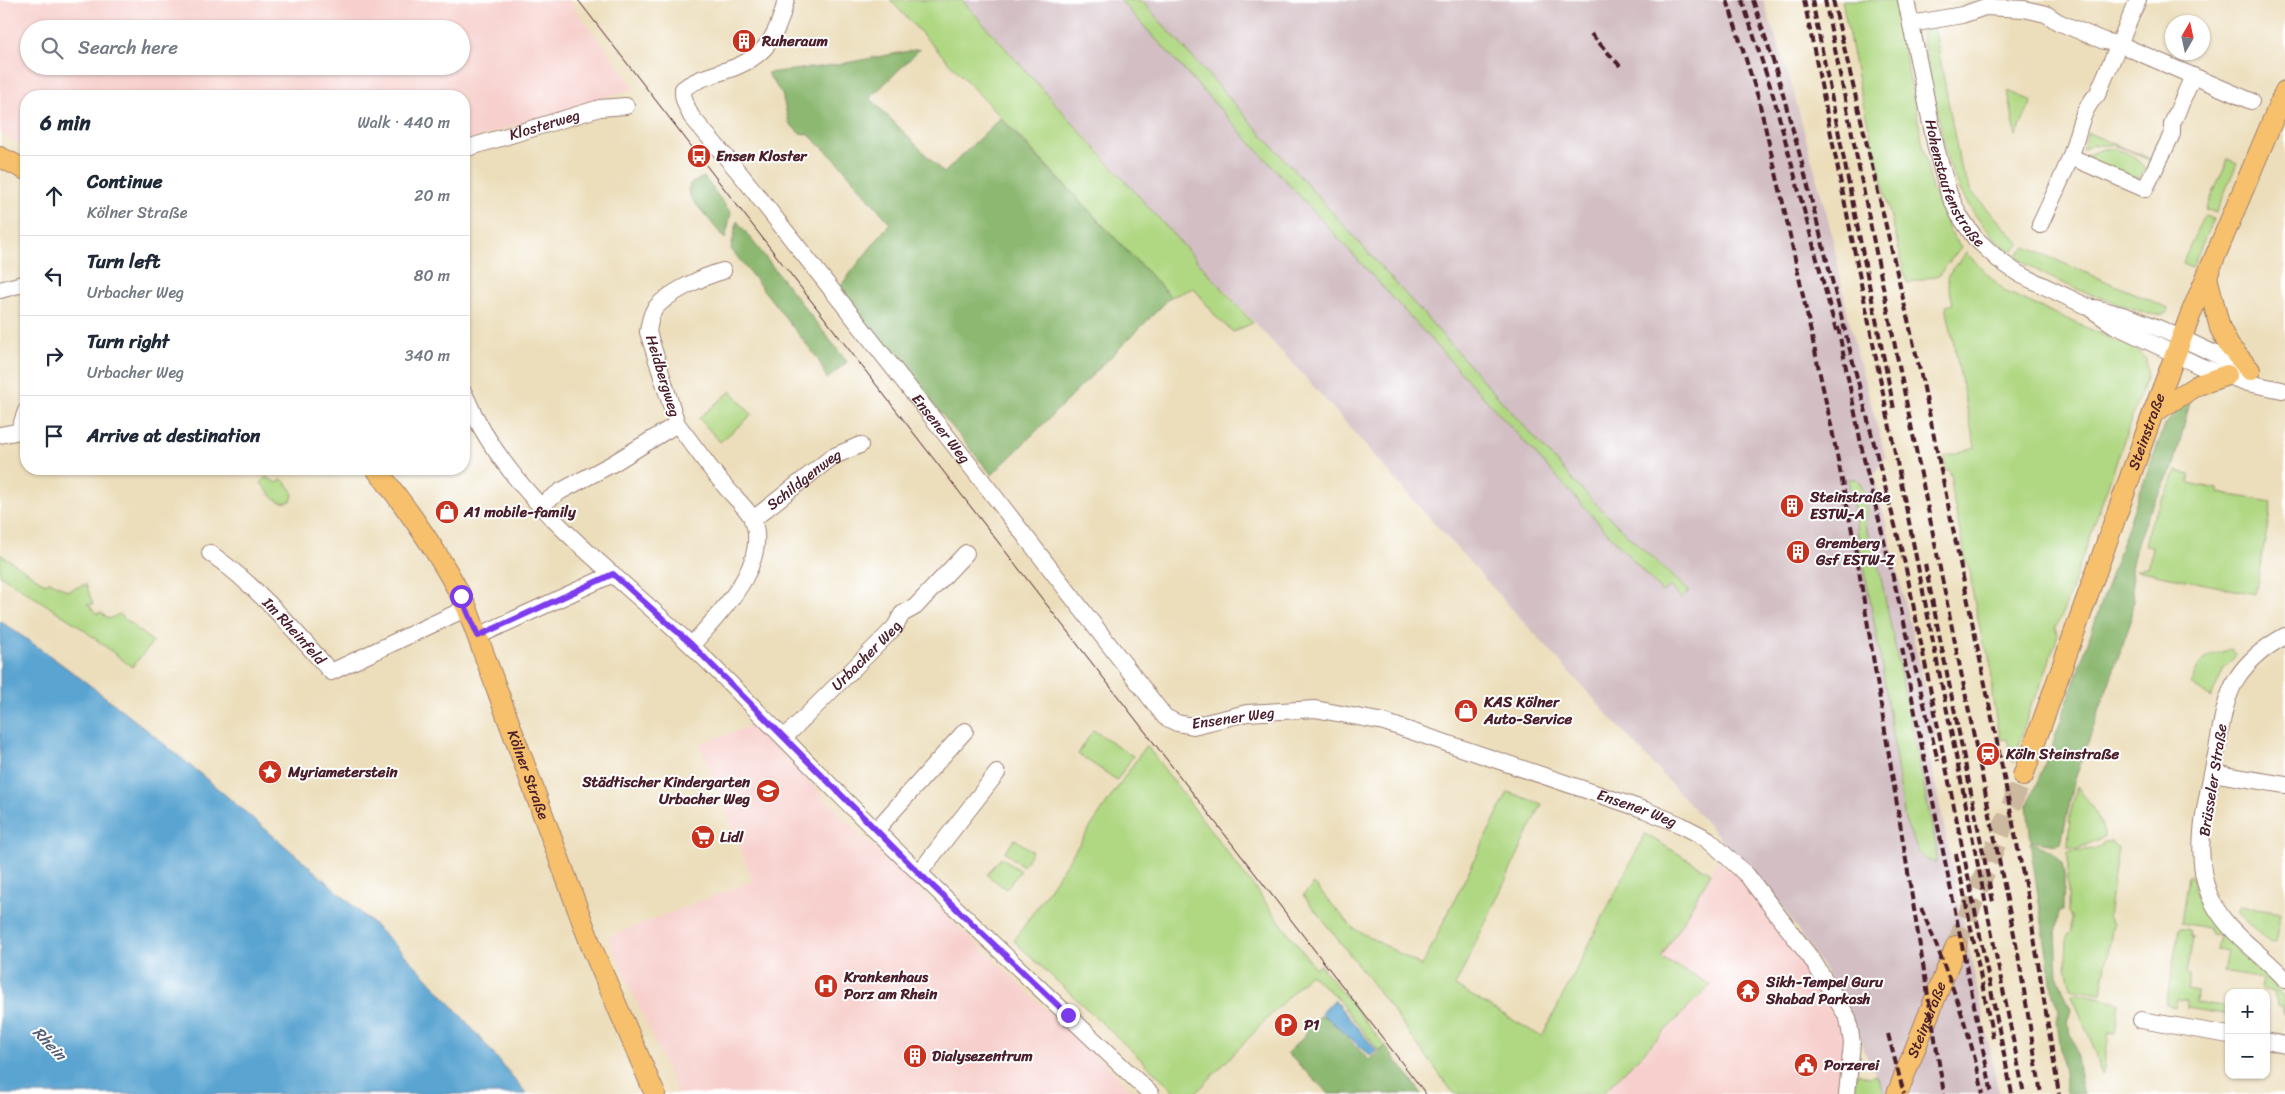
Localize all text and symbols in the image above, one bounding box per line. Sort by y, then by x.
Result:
north arrow [2165,15,2210,60]
search box [20,20,470,75]
building icon: Ruheraum [731,28,757,54]
place label: Ruheraum [761,28,828,54]
text: Search here [78,31,178,64]
icon: search [38,34,66,62]
street label: Klosterweg [506,102,583,148]
text: 6 min [40,104,91,142]
text: Walk · 440 m [357,108,450,137]
street label: Hohenstaufenstraße [1918,117,1991,254]
bus stop icon: Ensen Kloster [686,143,712,169]
place label: Ensen Kloster [716,143,808,169]
text: Continue [87,165,163,198]
text: 20 m [414,181,450,210]
icon: ahead [40,182,68,210]
text: Kölner Straße [87,198,187,227]
text: Turn left [87,245,160,278]
text: 80 m [414,261,450,290]
icon: left [40,262,68,290]
text: Urbacher Weg [87,278,184,307]
text: Turn right [87,325,169,358]
street label: Heidbergweg [638,332,688,420]
text: 340 m [405,341,450,370]
icon: right [40,342,68,370]
text: Urbacher Weg [87,358,184,387]
street label: Ensener Weg [905,388,977,470]
street label: Steinstraße [2121,389,2173,474]
text: Arrive at destination [87,419,260,452]
icon: arrive [40,422,68,450]
street label: Schildgenweg [761,441,846,517]
place label: Steinstraße ESTW-A [1809,484,1891,527]
building icon: Steinstraße ESTW-A [1779,493,1805,519]
shop icon: A1 mobile-family [434,499,460,525]
place label: A1 mobile-family [463,499,577,525]
place label: Gremberg Gsf ESTW-Z [1815,530,1895,573]
building icon: Gremberg Gsf ESTW-Z [1785,539,1811,565]
route start [450,585,473,608]
street label: Im Rheinfeld [255,590,333,672]
street label: Urbacher Weg [825,616,909,697]
place label: KAS Kölner Auto-Service [1483,689,1572,732]
shop icon: KAS Kölner Auto-Service [1453,698,1479,724]
street label: Ensener Weg [1190,699,1276,737]
street label: Brüsseler Straße [2191,722,2235,838]
street label: Kölner Straße [500,726,557,823]
station icon: Köln Steinstraße [1975,741,2001,767]
place label: Köln Steinstraße [2005,741,2119,767]
place icon: Myriameterstein [257,759,283,785]
place label: Myriameterstein [287,759,399,785]
place label: Städtischer Kindergarten Urbacher Weg [581,769,751,812]
school or university icon: Städtischer Kindergarten Urbacher Weg [755,778,781,804]
street label: Ensener Weg [1594,782,1681,835]
supermarket icon: Lidl [690,824,716,850]
place label: Lidl [720,824,744,850]
place label: Krankenhaus Porz am Rhein [843,964,938,1007]
place label: Sikh-Tempel Guru Shabad Parkash [1765,969,1884,1012]
hospital icon: Krankenhaus Porz am Rhein [813,973,839,999]
street label: Steinstraße [1900,977,1954,1062]
temple icon: Sikh-Tempel Guru Shabad Parkash [1735,978,1761,1004]
map controls [2225,989,2270,1079]
button: + [2225,989,2270,1034]
route end [1057,1004,1080,1027]
parking icon: P1 [1273,1012,1299,1038]
place label: P1 [1304,1012,1320,1038]
water label: Rhein [26,1019,75,1069]
button: − [2225,1034,2270,1079]
building icon: Dialysezentrum [902,1043,928,1069]
place label: Dialysezentrum [932,1043,1033,1069]
public building icon: Porzerei [1793,1052,1819,1078]
place label: Porzerei [1824,1052,1880,1078]

